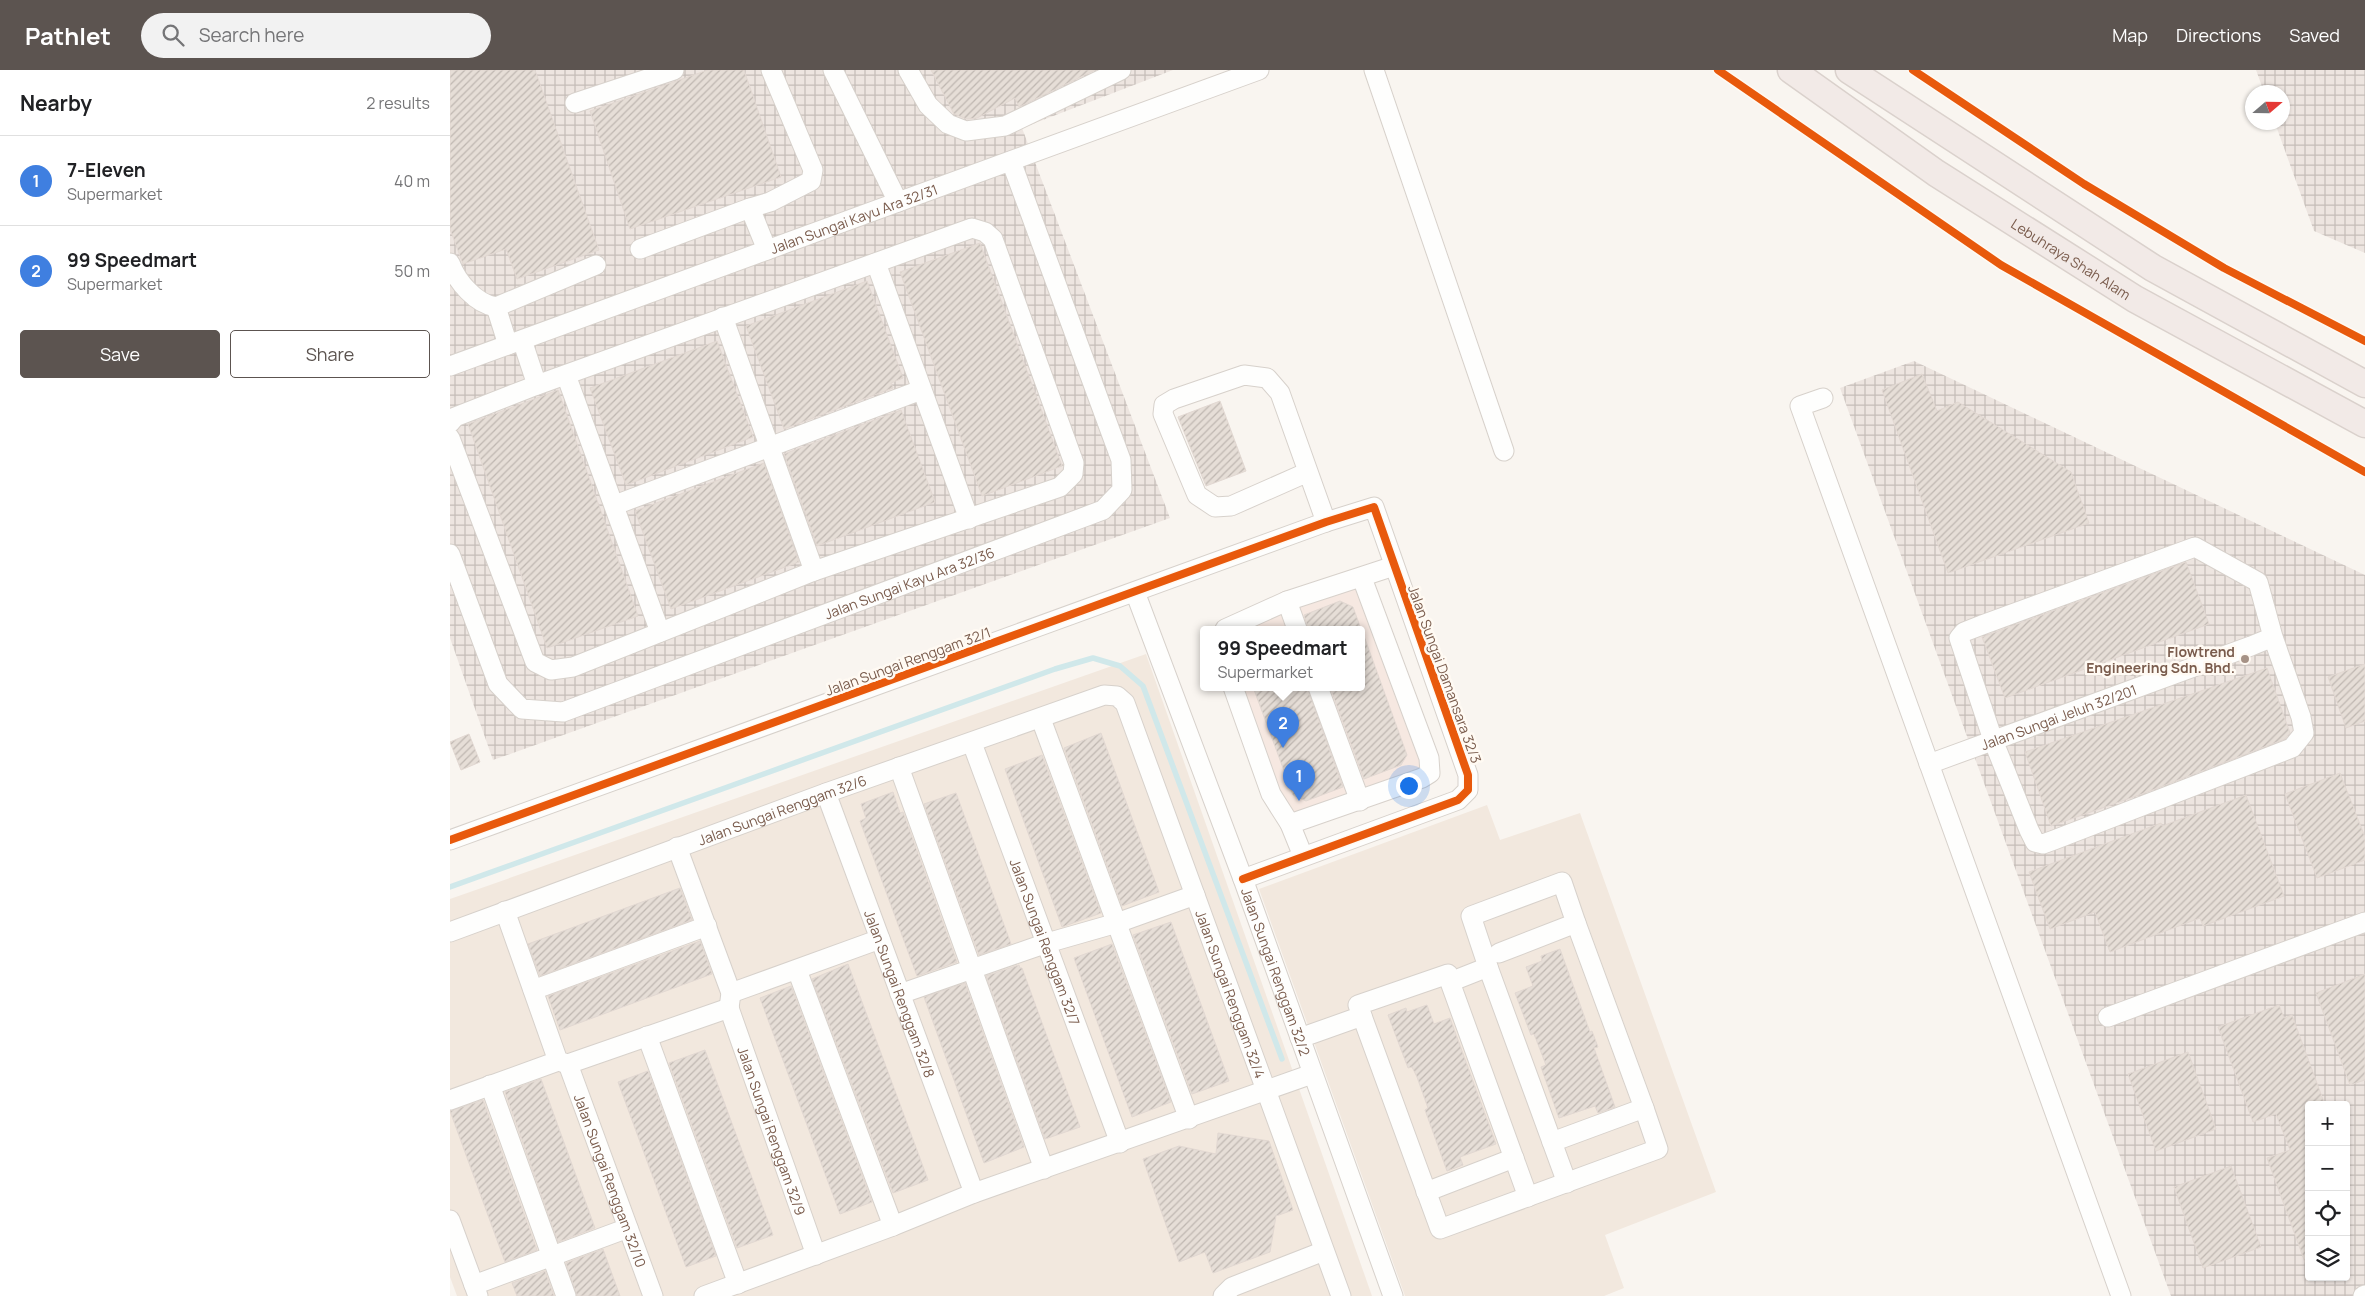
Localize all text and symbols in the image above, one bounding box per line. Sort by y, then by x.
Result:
search box [141,13,491,58]
text: Pathlet [25,19,111,52]
icon: search [159,21,187,49]
text: Search here [199,22,304,48]
text: Map [2112,23,2148,47]
text: Directions [2176,23,2261,47]
text: Saved [2289,23,2340,47]
north arrow [2245,85,2290,130]
text: Nearby [20,89,92,117]
text: 2 results [366,92,430,114]
text: 7-Eleven [67,157,146,183]
text: 1 [32,170,40,192]
text: 40 m [394,170,430,192]
street label: Jalan Sungai Kayu Ara 32/31 [768,179,940,258]
text: Supermarket [67,183,163,205]
street label: Lebuhraya Shah Alam [2008,214,2135,304]
text: 99 Speedmart [67,247,197,273]
text: 2 [31,260,41,282]
text: 50 m [394,260,430,282]
text: Supermarket [67,273,163,295]
button: Save [20,330,220,378]
button: Share [230,330,430,378]
street label: Jalan Sungai Kayu Ara 32/36 [822,542,997,623]
street label: Jalan Sungai Damansara 32/3 [1404,582,1486,766]
street label: Jalan Sungai Renggam 32/1 [823,622,993,700]
popup [1200,626,1365,691]
text: 99 Speedmart [1217,635,1348,661]
place label: Flowtrend Engineering Sdn. Bhd. [2086,642,2235,677]
marker: Flowtrend Engineering Sdn. Bhd. [2239,653,2251,665]
text: Supermarket [1217,661,1313,683]
street label: Jalan Sungai Jeluh 32/201 [1978,679,2139,754]
pin: 2 [1267,707,1299,748]
pin: 1 [1283,760,1315,801]
street label: Jalan Sungai Renggam 32/6 [695,770,869,849]
your location [1396,773,1422,799]
street label: Jalan Sungai Renggam 32/7 [1006,856,1085,1028]
street label: Jalan Sungai Renggam 32/2 [1237,885,1315,1058]
street label: Jalan Sungai Renggam 32/8 [861,907,940,1080]
street label: Jalan Sungai Renggam 32/4 [1192,907,1270,1081]
street label: Jalan Sungai Renggam 32/9 [734,1044,811,1218]
street label: Jalan Sungai Renggam 32/10 [570,1091,651,1270]
map controls [2305,1101,2350,1281]
button: + [2305,1101,2350,1146]
button: − [2305,1146,2350,1191]
button: locate [2305,1191,2350,1236]
button: layers [2305,1236,2350,1281]

